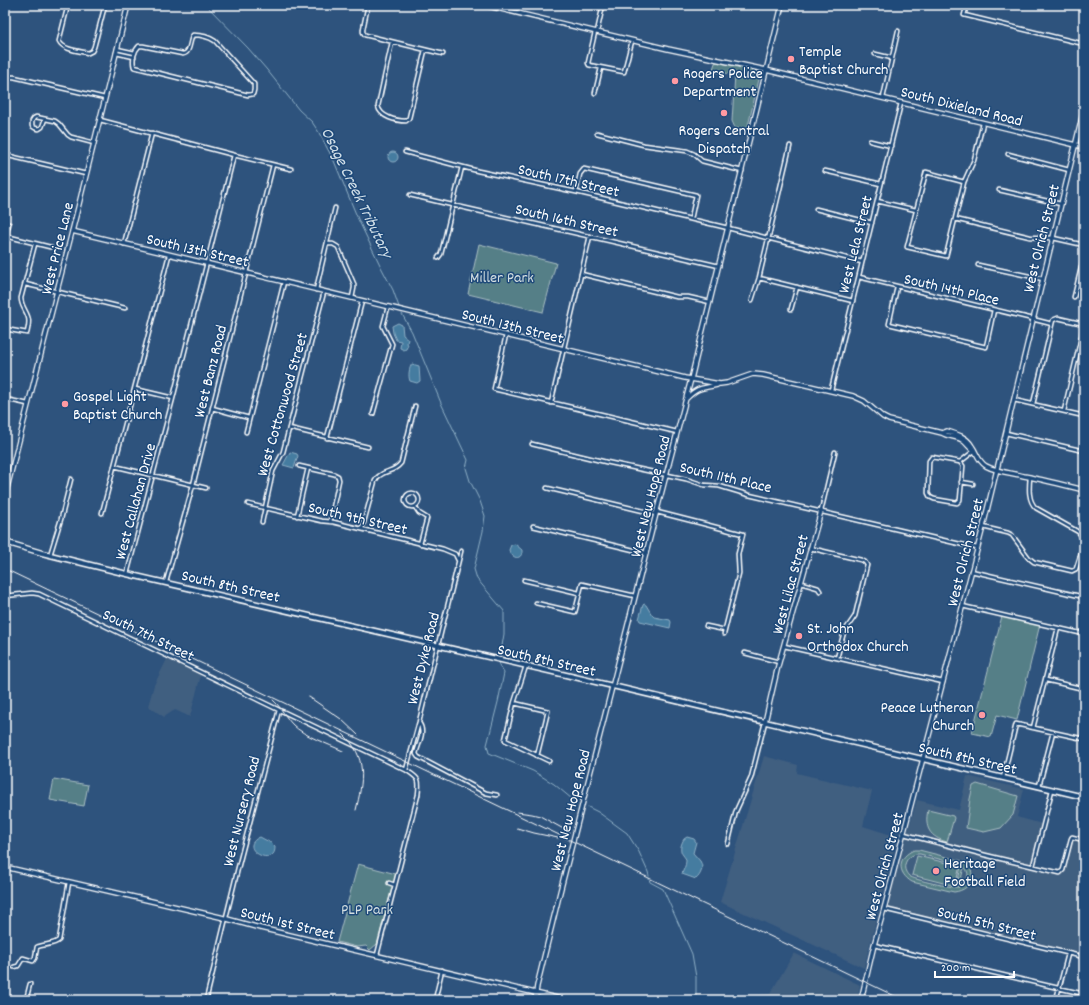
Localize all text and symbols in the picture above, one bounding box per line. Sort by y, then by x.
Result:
place label: Temple Baptist Church [799,41,888,82]
marker: Temple Baptist Church [786,54,796,64]
place label: Rogers Police Department [683,63,763,104]
marker: Rogers Police Department [670,76,680,86]
street label: South Dixieland Road [898,81,1025,134]
marker: Rogers Central Dispatch [719,108,729,118]
place label: Rogers Central Dispatch [679,120,770,161]
water label: Osage Creek Tributary [313,124,398,265]
street label: South 17th Street [515,159,621,204]
street label: West Olrich Street [1018,182,1067,295]
street label: West Lela Street [833,193,880,296]
street label: South 16th Street [513,198,620,244]
street label: West Price Lane [36,200,81,297]
street label: South 13th Street [144,228,251,274]
park label: Miller Park [470,267,534,290]
street label: South 14th Place [902,268,1001,313]
street label: South 13th Street [459,304,566,351]
street label: West Banz Road [189,323,234,420]
street label: West Cottonwood Street [252,330,315,479]
place label: Gospel Light Baptist Church [73,386,162,427]
marker: Gospel Light Baptist Church [60,399,70,409]
street label: West New Hope Road [625,433,678,560]
street label: West Callahan Drive [110,441,163,562]
street label: South 11th Place [677,457,774,500]
street label: West Olrich Street [942,496,991,609]
street label: South 9th Street [306,497,409,542]
street label: West Lilac Street [767,532,816,637]
street label: South 8th Street [179,565,282,610]
street label: South 7th Street [98,604,198,669]
street label: West Dyke Road [402,610,447,707]
place label: St. John Orthodox Church [807,618,909,659]
marker: St. John Orthodox Church [794,631,804,641]
street label: South 8th Street [495,639,598,684]
place label: Peace Lutheran Church [881,697,974,738]
marker: Peace Lutheran Church [977,710,987,720]
street label: South 8th Street [916,737,1019,782]
street label: West New Hope Road [545,747,598,874]
street label: West Nursery Road [218,754,267,869]
street label: West Olrich Street [860,810,911,923]
place label: Heritage Football Field [944,853,1025,894]
marker: Heritage Football Field [931,866,941,876]
park label: PLP Park [341,899,393,922]
street label: South 5th Street [935,901,1038,948]
street label: South 1st Street [238,902,337,947]
scale bar [935,953,1014,979]
text: 200 m [941,960,970,977]

